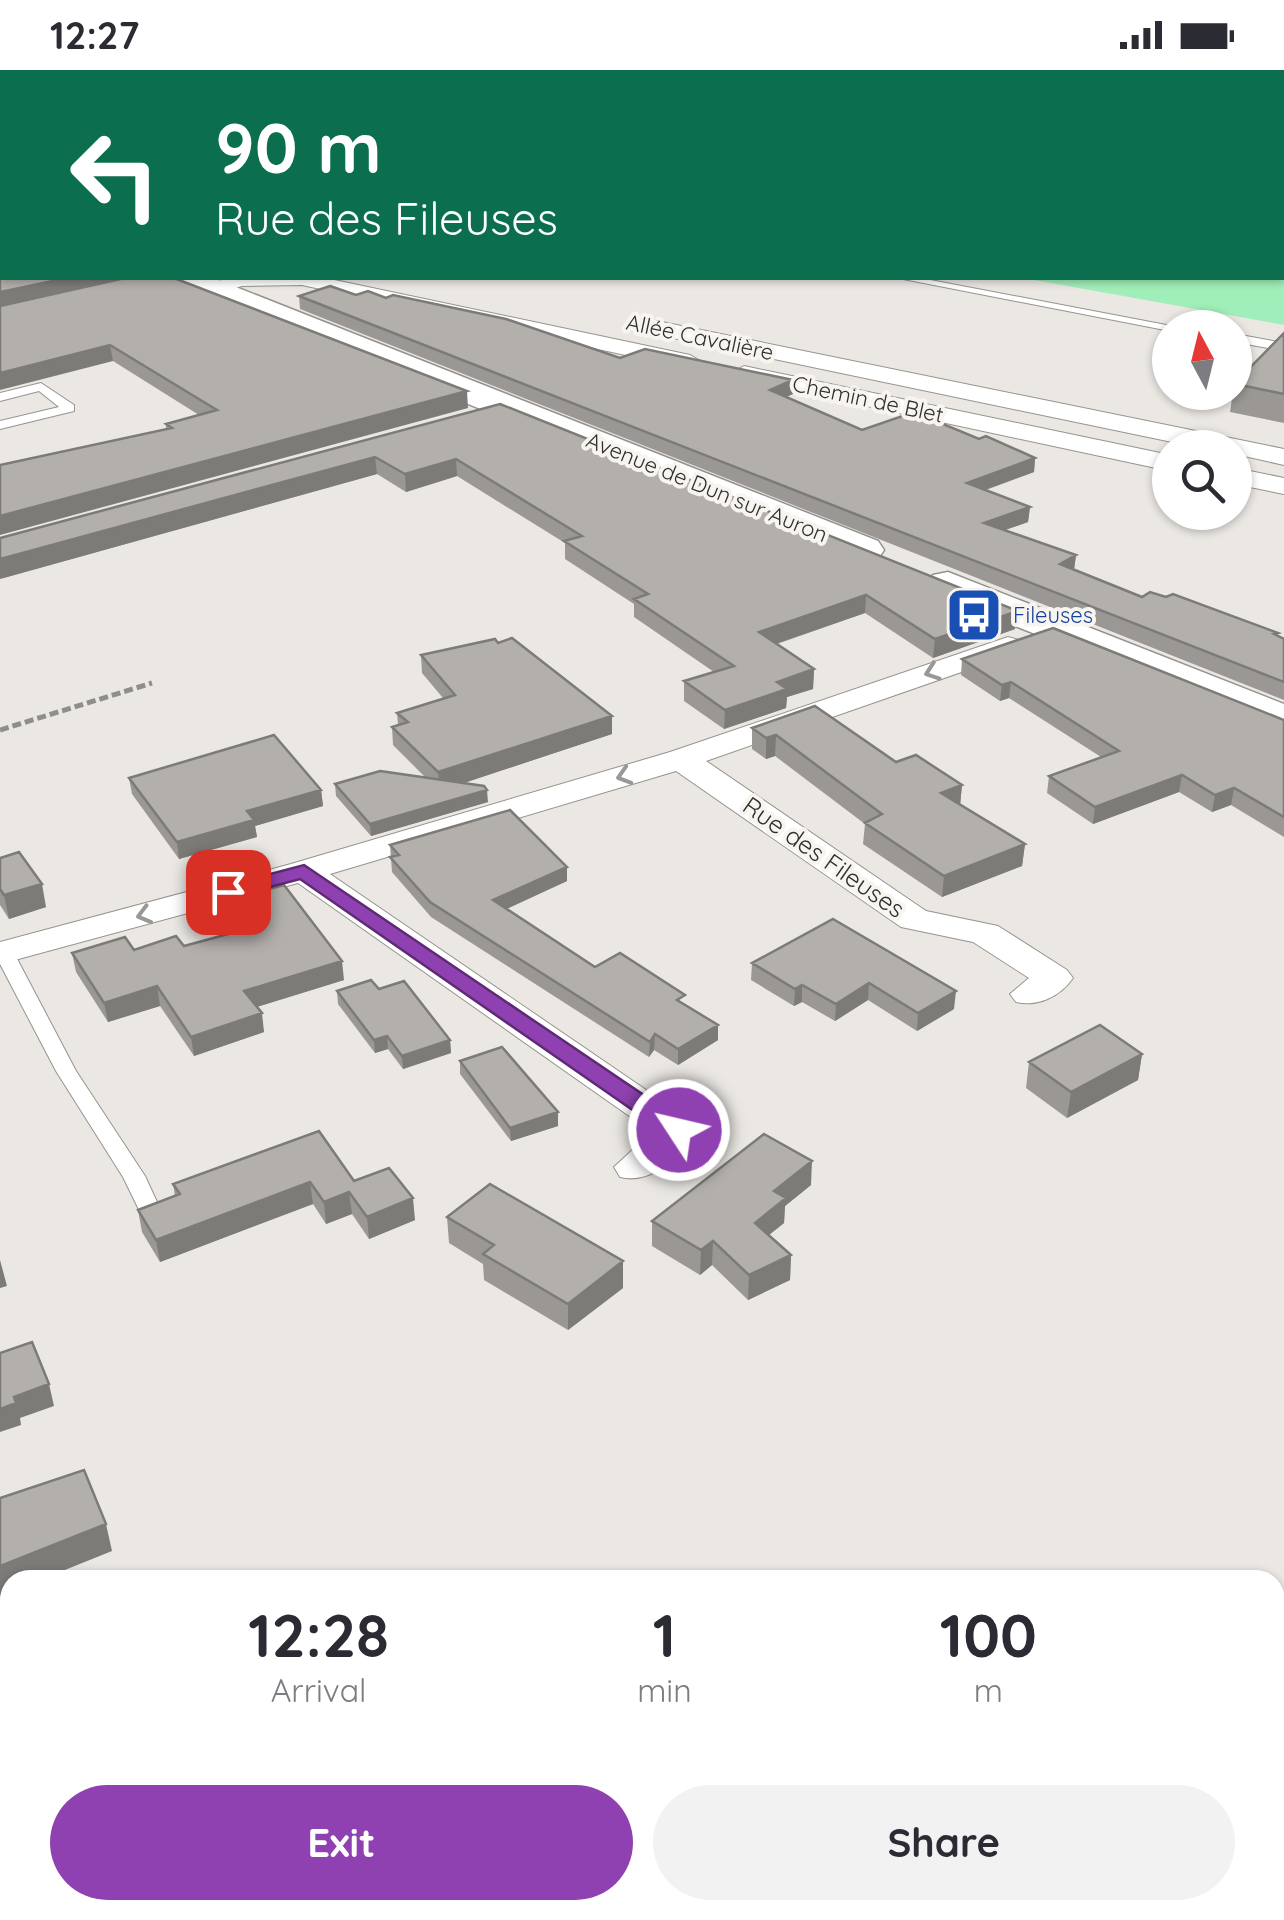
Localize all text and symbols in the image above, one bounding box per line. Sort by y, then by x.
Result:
text: 12:27 [50,11,139,59]
text: 90 m [215,103,382,191]
icon: left [50,110,180,240]
text: Rue des Fileuses [215,190,558,246]
street label: Allée Cavalière [624,308,776,366]
north arrow [1152,310,1252,410]
map controls [1152,310,1252,530]
street label: Chemin de Blet [790,369,946,429]
street label: Avenue de Dun sur Auron [582,426,832,548]
button: search [1152,430,1252,530]
bus stop icon: Fileuses [944,585,1004,645]
place label: Fileuses [1013,601,1093,629]
one-way arrow [925,660,942,681]
one-way arrow [616,764,633,785]
street label: Rue des Fileuses [737,789,911,924]
pin [186,850,271,935]
icon: arrive [201,865,256,920]
one-way arrow [136,903,153,924]
position arrow [627,1078,731,1182]
text: 12:28 [248,1597,389,1672]
text: 1 [653,1597,676,1672]
text: 100 [940,1597,1037,1672]
text: Arrival [271,1670,366,1710]
text: min [637,1670,692,1710]
text: m [974,1670,1003,1710]
button: Exit [50,1785,633,1900]
button: Share [653,1785,1235,1900]

